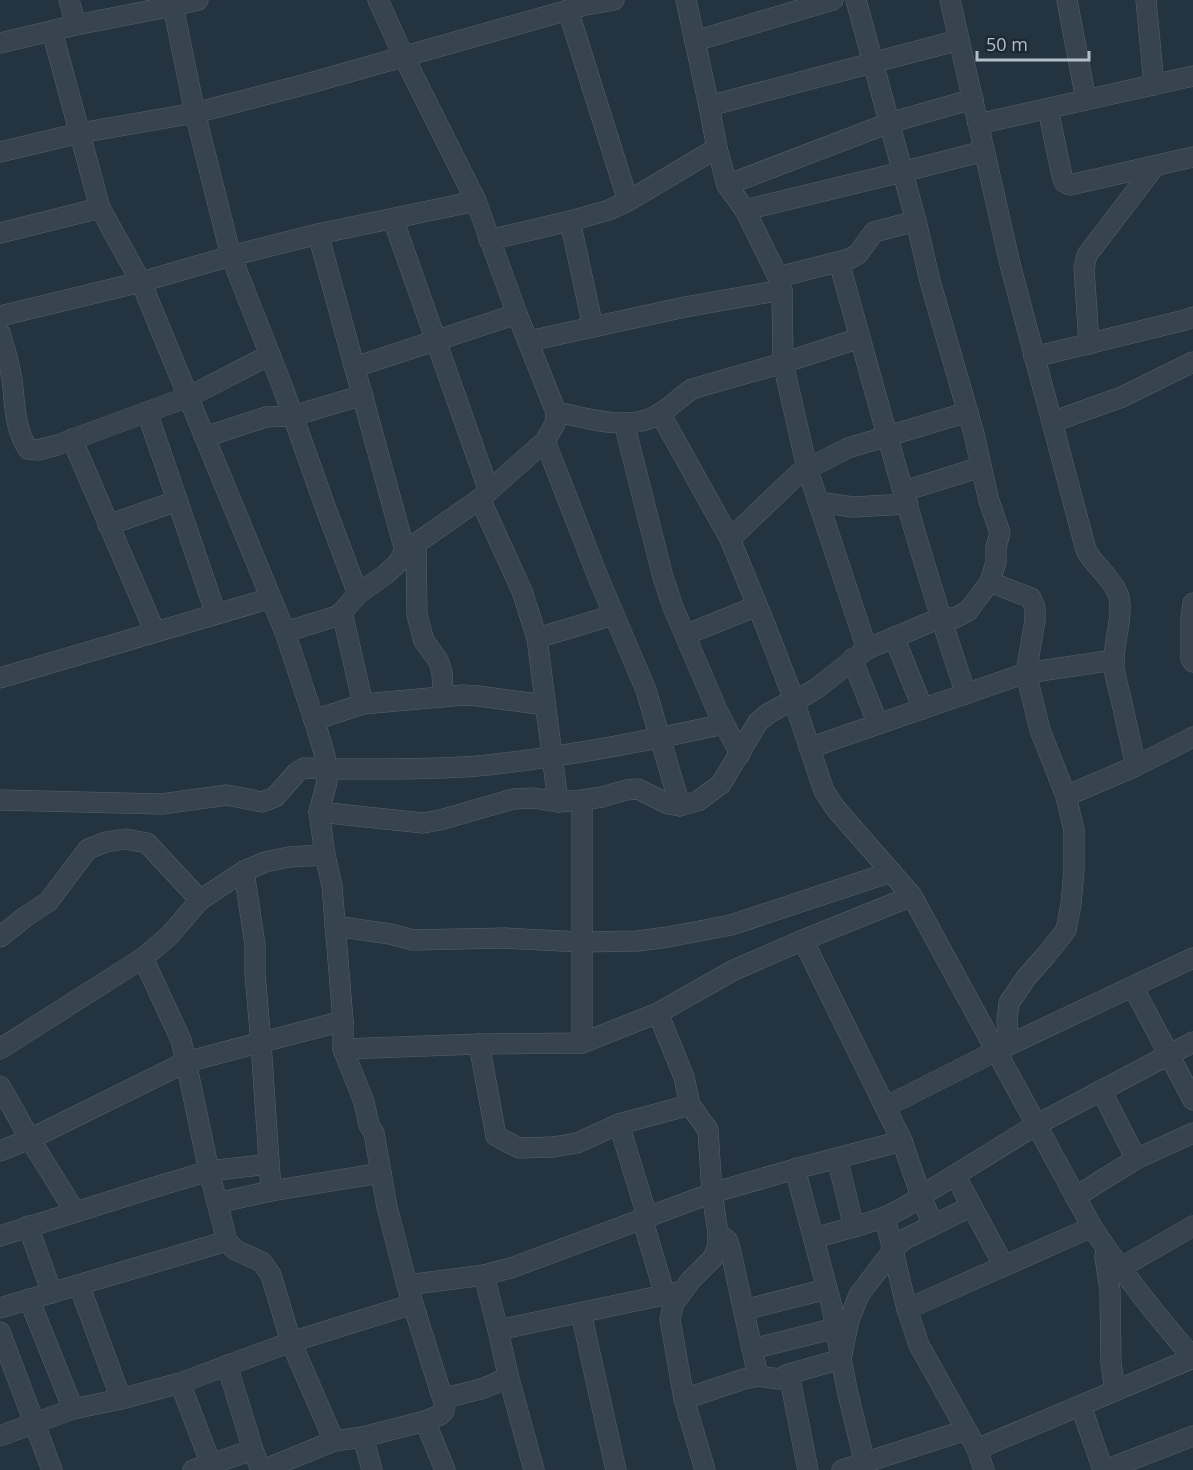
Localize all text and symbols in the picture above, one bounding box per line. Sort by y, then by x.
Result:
scale bar [977,24,1090,62]
text: 50 m [986,32,1028,56]

